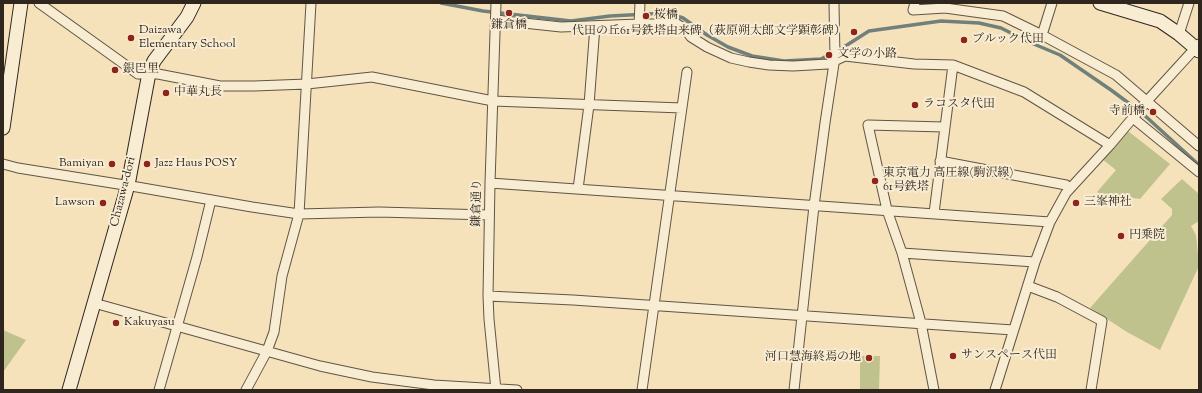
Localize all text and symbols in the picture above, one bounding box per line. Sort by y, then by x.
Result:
marker: 鎌倉橋 [504,8,514,18]
place label: 桜橋 [654,9,678,23]
marker: 桜橋 [641,11,651,21]
place label: 鎌倉橋 [491,19,527,33]
place label: Daizawa Elementary School [139,24,236,52]
place label: 代田の丘61号鉄塔由来碑（萩原朔太郎文学顕彰碑） [572,25,846,39]
marker: 代田の丘61号鉄塔由来碑（萩原朔太郎文学顕彰碑） [849,27,859,37]
marker: Daizawa Elementary School [126,33,136,43]
place label: ブルック代田 [972,33,1044,47]
marker: ブルック代田 [959,35,969,45]
place label: 文学の小路 [837,48,897,62]
marker: 文学の小路 [824,50,834,60]
place label: 銀巴里 [123,63,159,77]
marker: 銀巴里 [110,65,120,75]
place label: 中華丸長 [174,86,222,100]
marker: 中華丸長 [161,88,171,98]
place label: ラコスタ代田 [923,98,995,112]
marker: ラコスタ代田 [910,100,920,110]
place label: 寺前橋 [1109,105,1145,119]
marker: 寺前橋 [1148,107,1158,117]
street label: Chazawa-dori [108,155,140,229]
place label: Bamiyan [59,157,104,171]
place label: Jazz Haus POSY [155,157,237,171]
marker: Bamiyan [107,159,117,169]
marker: Jazz Haus POSY [142,159,152,169]
place label: 東京電力 高圧線(駒沢線) 61号鉄塔 [883,167,1013,195]
marker: 東京電力 高圧線(駒沢線) 61号鉄塔 [870,176,880,186]
street label: 鎌倉通り [470,179,486,227]
place label: Lawson [55,196,95,210]
place label: 三峯神社 [1084,196,1132,210]
marker: Lawson [98,198,108,208]
marker: 三峯神社 [1071,198,1081,208]
place label: 円乗院 [1129,229,1165,243]
marker: 円乗院 [1116,231,1126,241]
place label: Kakuyasu [124,316,175,330]
marker: Kakuyasu [111,318,121,328]
place label: サンスペース代田 [961,349,1057,363]
place label: 河口慧海終焉の地 [765,351,861,365]
marker: サンスペース代田 [948,351,958,361]
marker: 河口慧海終焉の地 [864,353,874,363]

